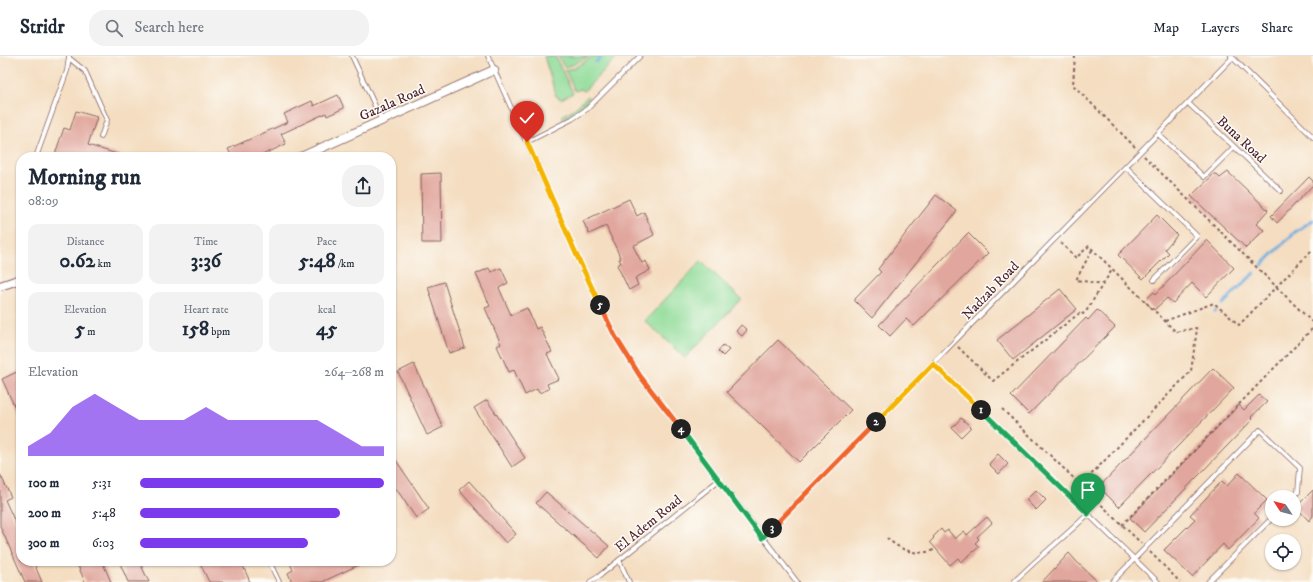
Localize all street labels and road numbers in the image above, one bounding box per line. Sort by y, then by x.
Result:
street label: Gazala Road [357,80,428,125]
street label: Buna Road [1213,112,1270,167]
street label: Nadzab Road [958,258,1023,324]
street label: El Adem Road [611,491,686,556]

